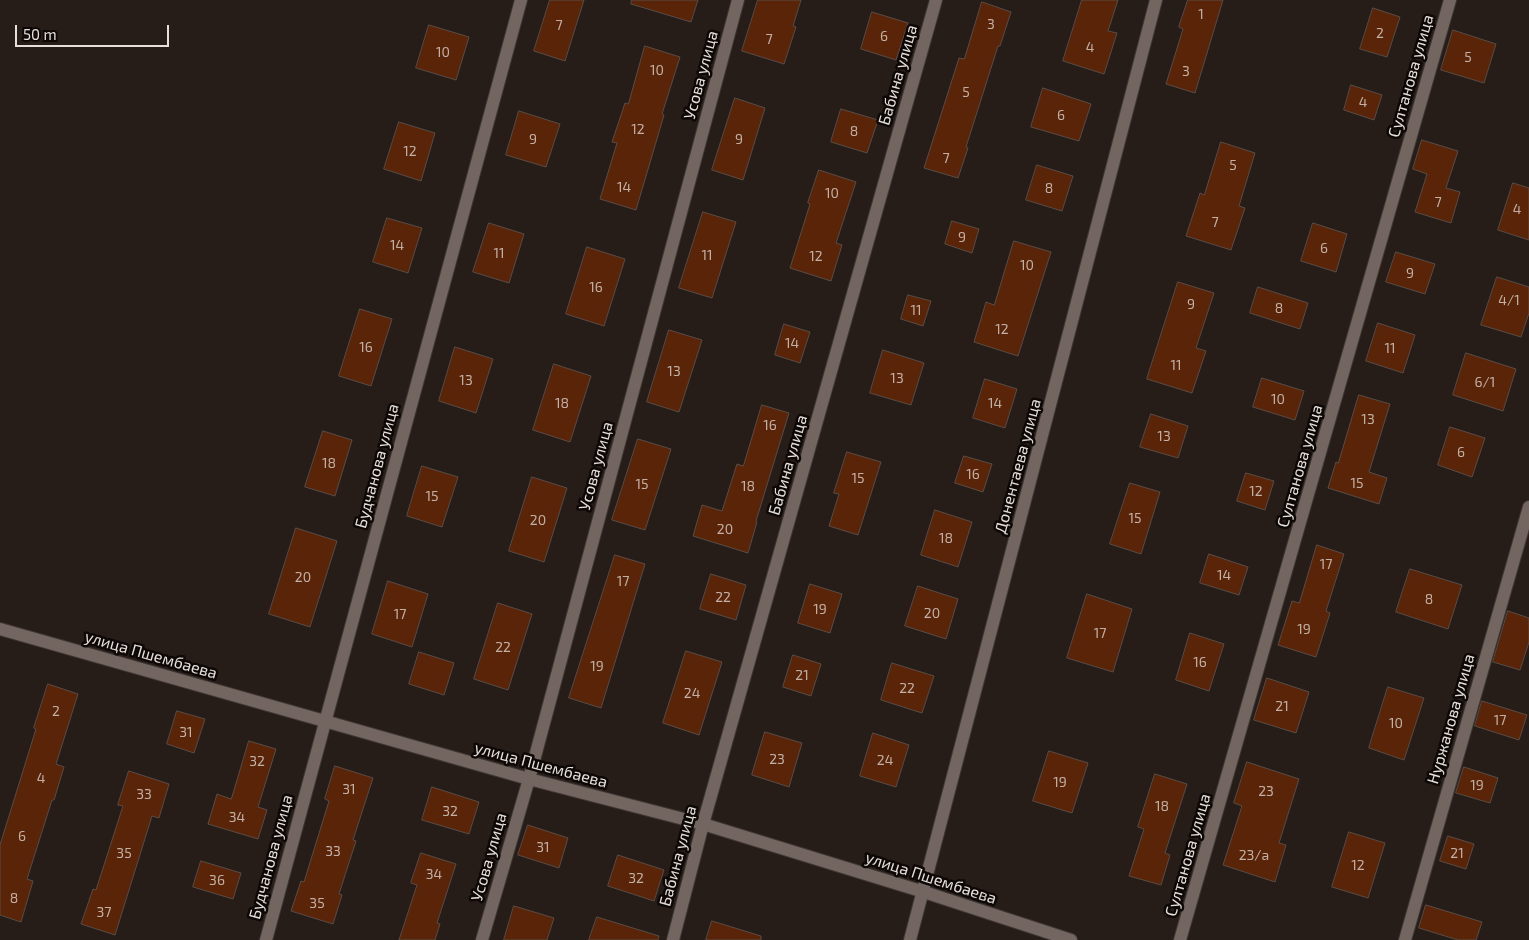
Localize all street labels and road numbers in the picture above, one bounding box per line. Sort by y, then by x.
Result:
street label: Султанова улица [1384,12,1438,140]
street label: Бабина улица [875,23,921,127]
street label: Усова улица [680,28,722,122]
street label: Донентаева улица [991,397,1045,535]
street label: Будчанова улица [351,402,403,530]
street label: Султанова улица [1273,402,1327,530]
street label: Бабина улица [765,413,811,517]
street label: Усова улица [575,419,617,513]
street label: улица Пшембаева [83,627,219,683]
street label: Нуржанова улица [1423,652,1479,786]
street label: улица Пшембаева [472,738,610,792]
street label: Султанова улица [1161,791,1215,919]
street label: Будчанова улица [245,793,297,921]
street label: Бабина улица [655,804,701,908]
street label: Усова улица [467,811,511,903]
street label: улица Пшембаева [863,848,999,908]

